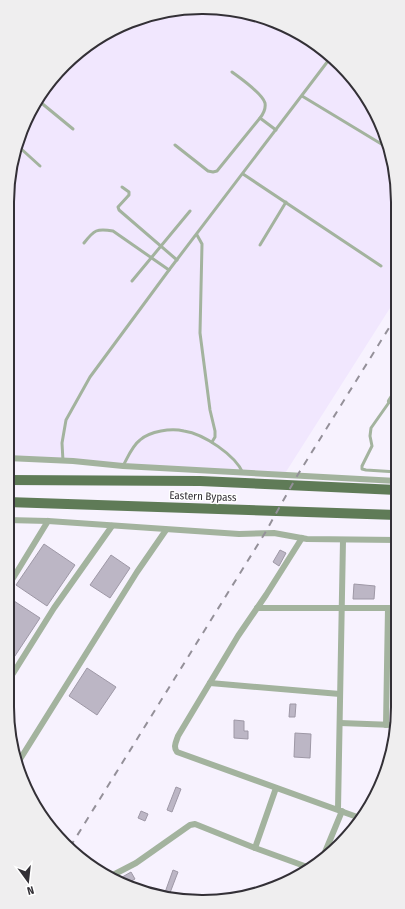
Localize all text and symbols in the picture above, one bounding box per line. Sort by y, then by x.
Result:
street label: Eastern Bypass [169,489,237,504]
north arrow [8,861,48,901]
text: N [26,883,35,897]

